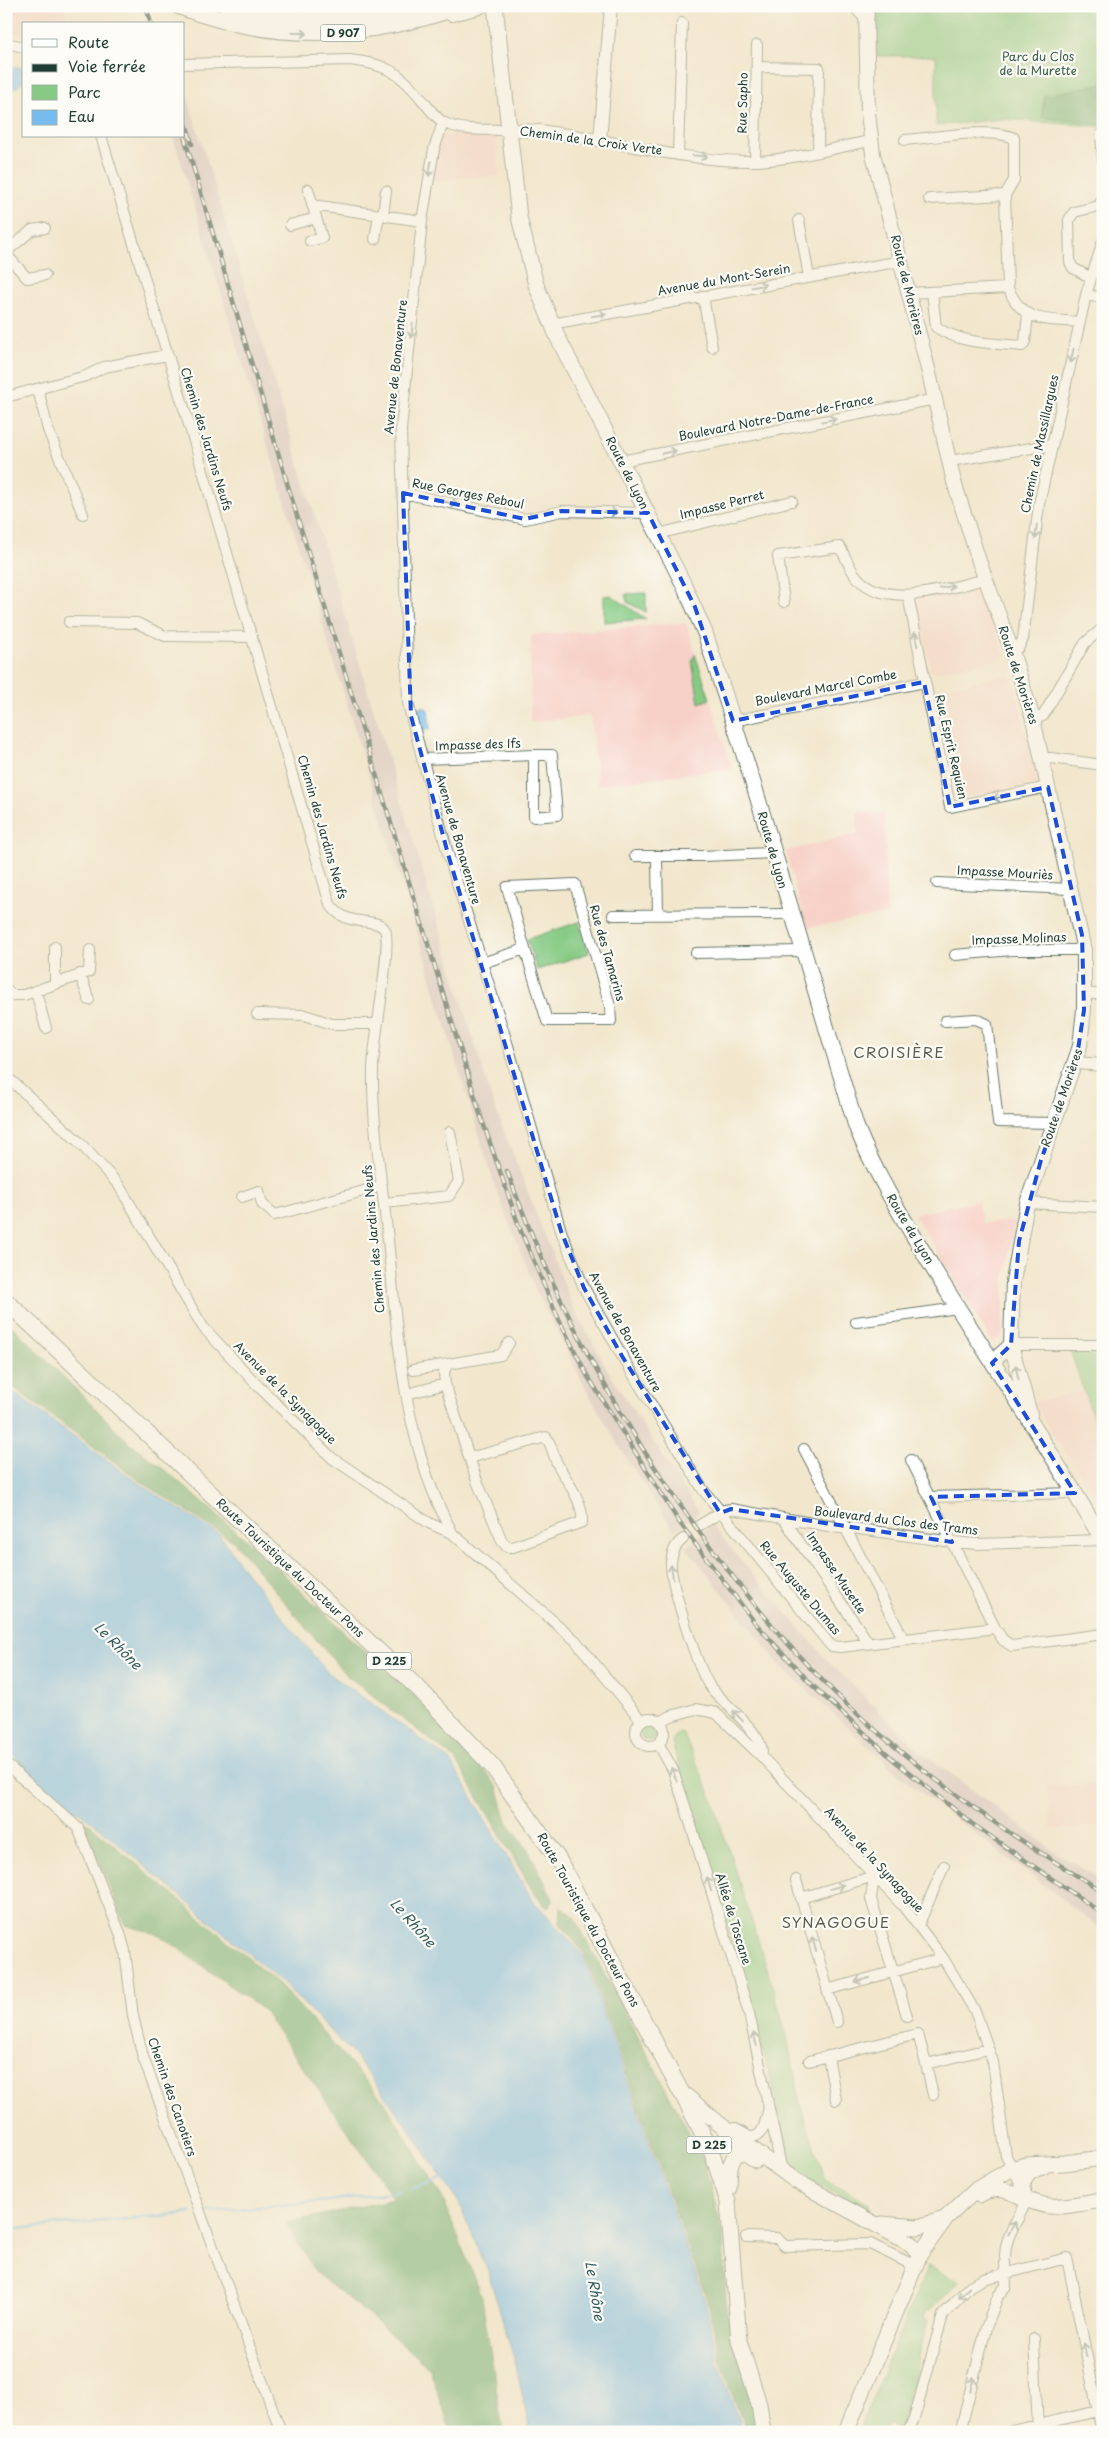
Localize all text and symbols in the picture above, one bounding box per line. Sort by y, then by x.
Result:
legend [22,22,185,138]
road number: D 907 [320,24,366,42]
one-way arrow [292,28,308,37]
text: Route [68,30,109,53]
park label: Parc du Clos de la Murette [999,47,1077,79]
text: Voie ferrée [68,54,146,77]
street label: Rue Sapho [732,72,752,134]
text: Parc [68,80,101,103]
text: Eau [68,104,95,127]
street label: Chemin de la Croix Verte [519,121,664,159]
one-way arrow [691,152,707,161]
one-way arrow [425,161,435,177]
street label: Route de Morières [887,233,929,337]
street label: Avenue du Mont-Serein [656,258,792,300]
one-way arrow [750,280,766,290]
street label: Avenue de Bonaventure [379,299,411,435]
one-way arrow [591,309,607,319]
one-way arrow [407,322,417,338]
one-way arrow [1067,347,1076,363]
street label: Chemin des Jardins Neufs [177,365,237,513]
street label: Chemin de Massillargues [1016,372,1063,515]
street label: Boulevard Notre-Dame-de-France [677,389,875,445]
one-way arrow [820,415,836,424]
street label: Route de Lyon [602,433,654,512]
one-way arrow [661,446,677,456]
street label: Rue Georges Reboul [411,473,526,513]
street label: Impasse Perret [678,485,766,523]
one-way arrow [442,499,458,509]
one-way arrow [602,507,618,517]
one-way arrow [1031,524,1040,540]
one-way arrow [938,582,954,592]
street label: Route de Morières [994,623,1044,727]
one-way arrow [911,631,921,647]
street label: Boulevard Marcel Combe [753,664,898,710]
street label: Rue Esprit Requien [931,693,973,801]
street label: Impasse des Ifs [435,733,521,754]
street label: Chemin des Jardins Neufs [294,753,352,901]
street label: Avenue de Bonaventure [432,771,486,906]
one-way arrow [992,792,1008,802]
street label: Route de Lyon [753,809,793,891]
street label: Impasse Mouriès [957,860,1054,884]
street label: Rue des Tamarins [586,902,630,1004]
street label: Impasse Molinas [971,927,1067,949]
district label: CROISIÈRE [853,1040,945,1063]
street label: Route de Morières [1036,1046,1086,1149]
street label: Chemin des Jardins Neufs [357,1164,388,1314]
street label: Route de Lyon [883,1190,939,1267]
street label: Avenue de Bonaventure [585,1268,667,1395]
street label: Avenue de la Synagogue [230,1337,341,1448]
one-way arrow [1012,1364,1022,1380]
street label: Route Touristique du Docteur Pons [212,1493,369,1641]
street label: Boulevard du Clos des Trams [813,1501,980,1539]
street label: Impasse Musette [803,1528,871,1617]
street label: Rue Auguste Dumas [756,1537,846,1639]
one-way arrow [667,1564,677,1580]
water label: Le Rhône [90,1617,148,1675]
road number: D 225 [366,1652,412,1670]
one-way arrow [732,1710,744,1722]
one-way arrow [669,1766,678,1782]
street label: Avenue de la Synagogue [821,1802,929,1916]
street label: Route Touristique du Docteur Pons [533,1829,645,2011]
street label: Allée de Toscane [711,1871,757,1967]
one-way arrow [704,1876,714,1892]
one-way arrow [829,1882,845,1892]
water label: Le Rhône [385,1893,442,1953]
district label: SYNAGOGUE [782,1910,890,1933]
one-way arrow [809,1936,818,1952]
one-way arrow [854,1976,870,1986]
one-way arrow [750,2032,759,2048]
street label: Chemin des Canotiers [144,2035,202,2159]
road number: D 225 [686,2136,732,2154]
one-way arrow [1008,2221,1018,2235]
water label: Le Rhône [580,2260,611,2323]
one-way arrow [958,2287,970,2299]
one-way arrow [1080,2342,1090,2358]
one-way arrow [967,2377,977,2393]

